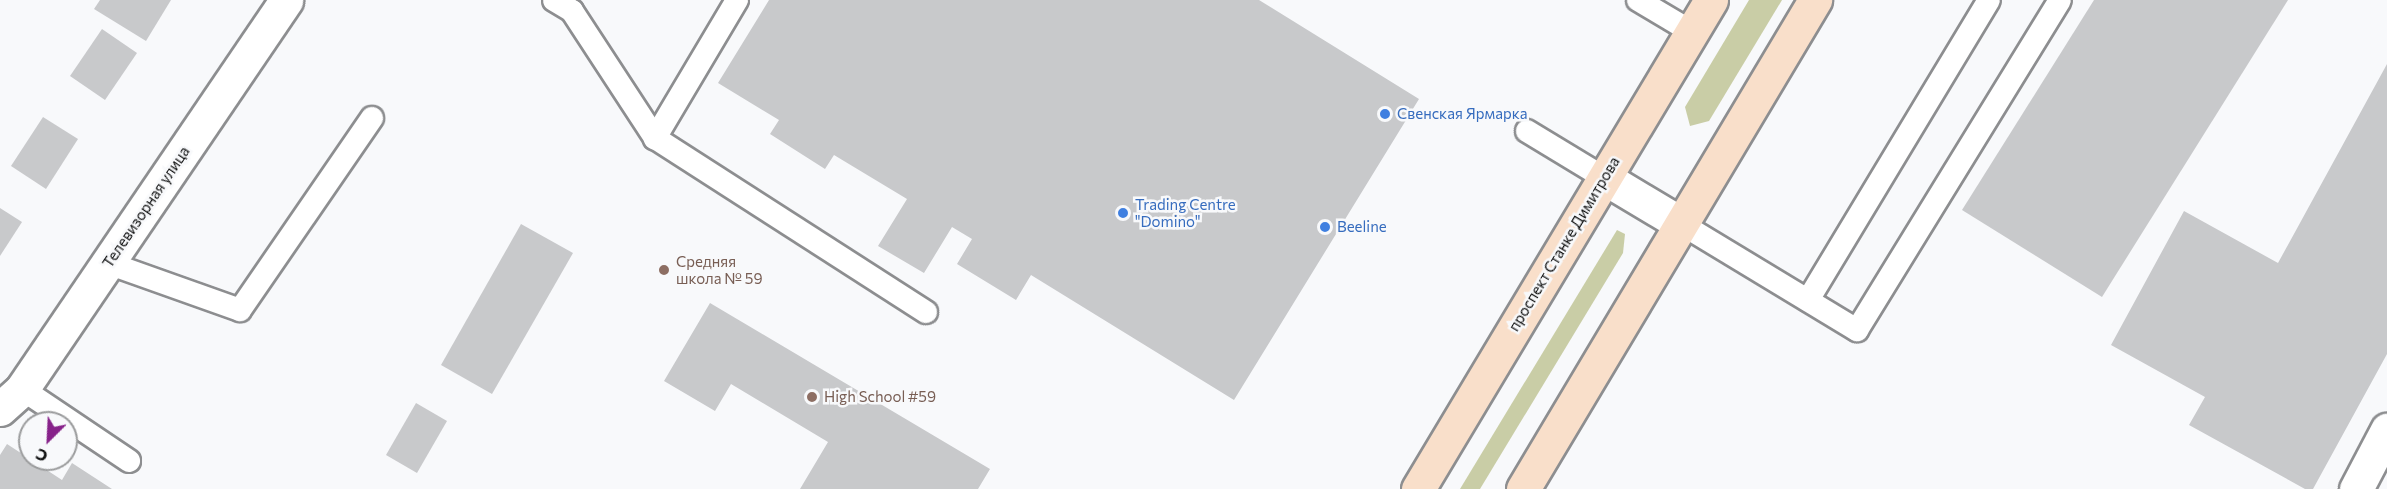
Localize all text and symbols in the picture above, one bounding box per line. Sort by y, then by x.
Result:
place label: Свенская Ярмарка [1397,105,1527,123]
marker: Свенская Ярмарка [1378,107,1392,121]
street label: Телевизорная улица [99,143,193,271]
street label: проспект Станке Димитрова [1505,154,1623,334]
place label: Trading Centre "Domino" [1135,195,1236,230]
marker: Trading Centre "Domino" [1116,206,1130,220]
place label: Beeline [1337,218,1387,236]
marker: Beeline [1318,220,1332,234]
place label: Средняя школа № 59 [676,252,762,287]
marker: Средняя школа № 59 [657,263,671,277]
place label: High School #59 [824,388,936,406]
marker: High School #59 [805,390,819,404]
north arrow [18,411,78,471]
text: С [32,445,50,467]

